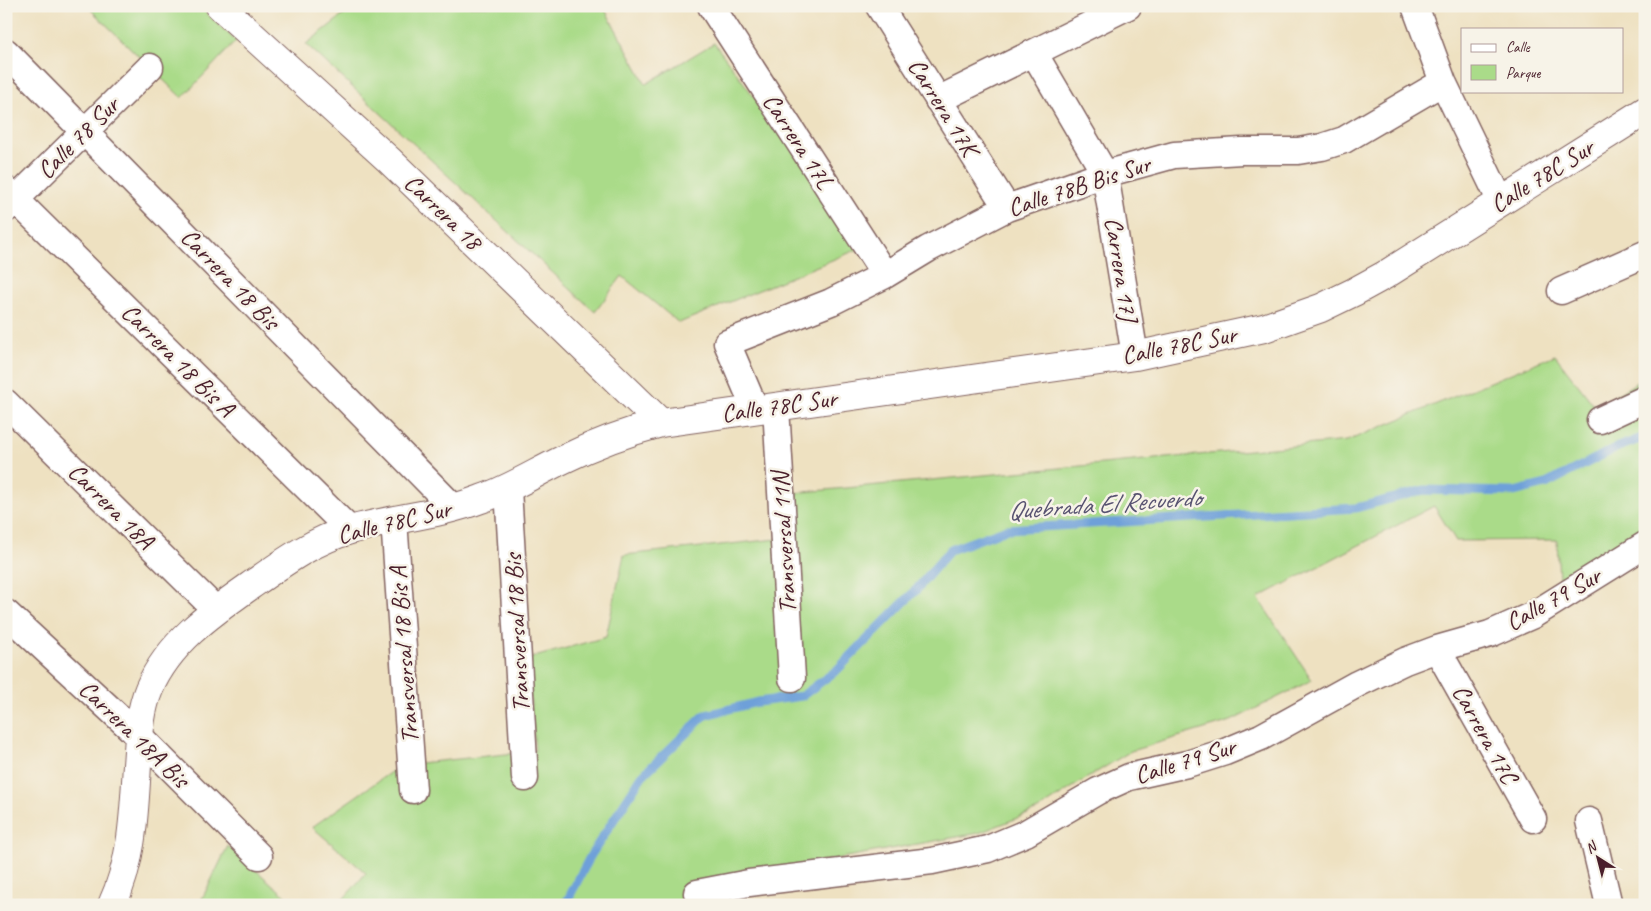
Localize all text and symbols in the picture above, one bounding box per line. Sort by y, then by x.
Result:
legend [1461,28,1624,92]
text: Calle [1506,38,1531,57]
street label: Carrera 17K [901,52,988,166]
text: Parque [1506,64,1542,83]
street label: Carrera 17L [755,87,841,196]
street label: Calle 78 Sur [30,88,128,186]
street label: Calle 78C Sur [1484,130,1602,220]
street label: Calle 78B Bis Sur [1004,147,1156,224]
street label: Carrera 18 [397,167,491,259]
street label: Carrera 17J [1097,215,1146,327]
street label: Carrera 18 Bis [174,221,288,338]
street label: Carrera 18 Bis A [114,296,243,425]
street label: Calle 78C Sur [1119,318,1242,372]
street label: Calle 78C Sur [719,382,842,430]
street label: Carrera 18A [61,456,162,557]
street label: Transversal 11N [764,468,804,614]
water label: Quebrada El Recuerdo [1007,480,1206,527]
street label: Calle 78C Sur [334,492,457,552]
street label: Transversal 18 Bis [497,551,537,713]
street label: Calle 79 Sur [1500,558,1609,638]
street label: Transversal 18 Bis A [382,564,426,744]
street label: Carrera 18A Bis [72,673,198,796]
street label: Carrera 17C [1445,679,1526,791]
street label: Calle 79 Sur [1131,730,1242,791]
north arrow [1574,834,1624,884]
text: N [1582,837,1601,857]

